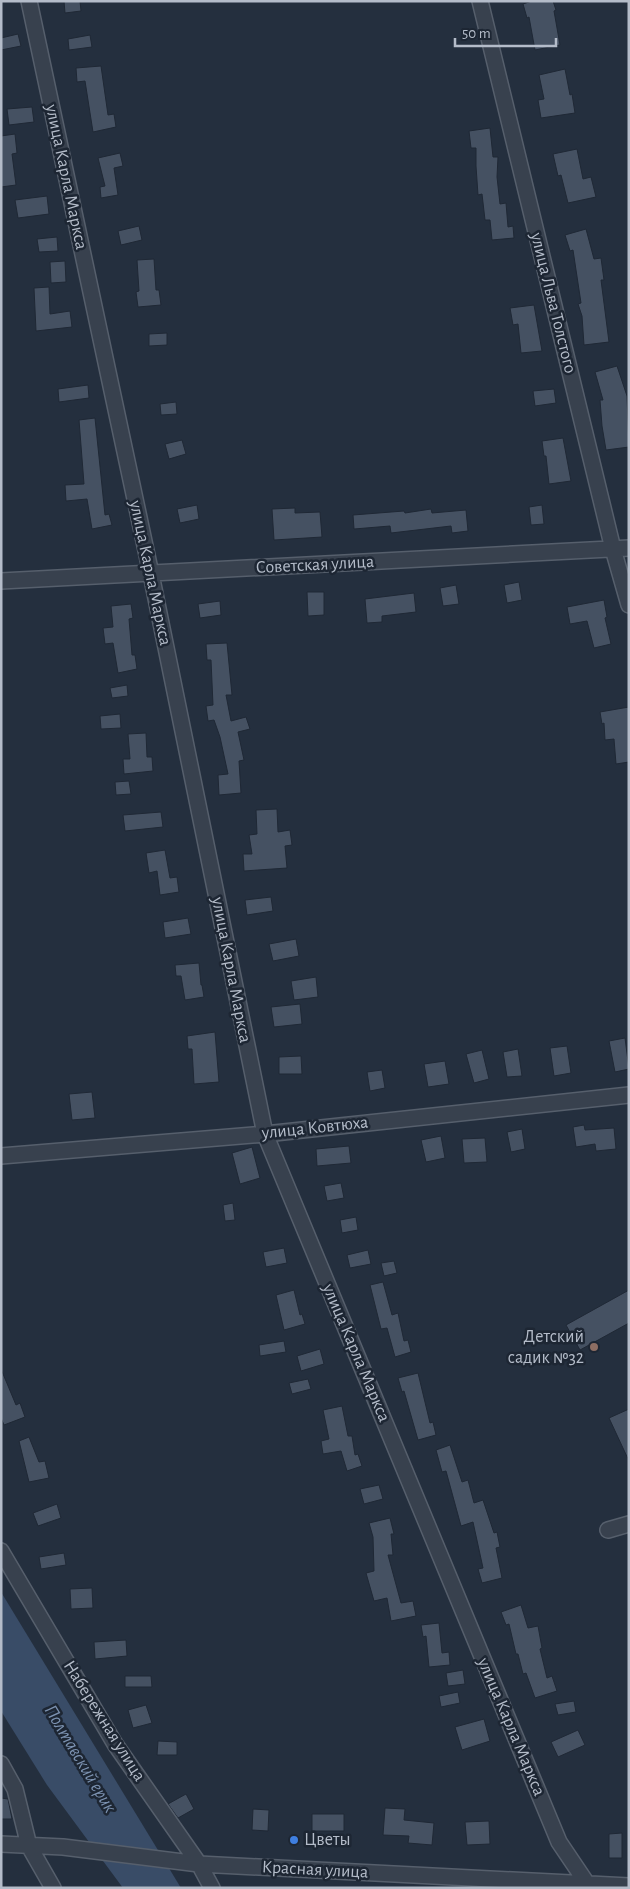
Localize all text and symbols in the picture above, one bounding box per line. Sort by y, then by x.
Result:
scale bar [455,15,556,47]
text: 50 m [462,26,491,41]
street label: улица Карла Маркса [42,102,90,251]
street label: улица Льва Толстого [527,230,579,375]
street label: улица Карла Маркса [126,498,174,647]
street label: Советская улица [255,553,375,577]
street label: улица Карла Маркса [208,895,254,1044]
street label: улица Ковтюха [260,1113,369,1143]
street label: улица Карла Маркса [318,1280,393,1425]
place label: Детский садик №32 [508,1328,584,1367]
marker: Детский садик №32 [588,1341,600,1353]
street label: улица Карла Маркса [473,1654,548,1799]
street label: Набережная улица [60,1657,149,1785]
water label: Полтавский ерик [40,1702,120,1816]
place label: Цветы [304,1831,351,1849]
marker: Цветы [288,1834,300,1846]
street label: Красная улица [261,1858,369,1882]

